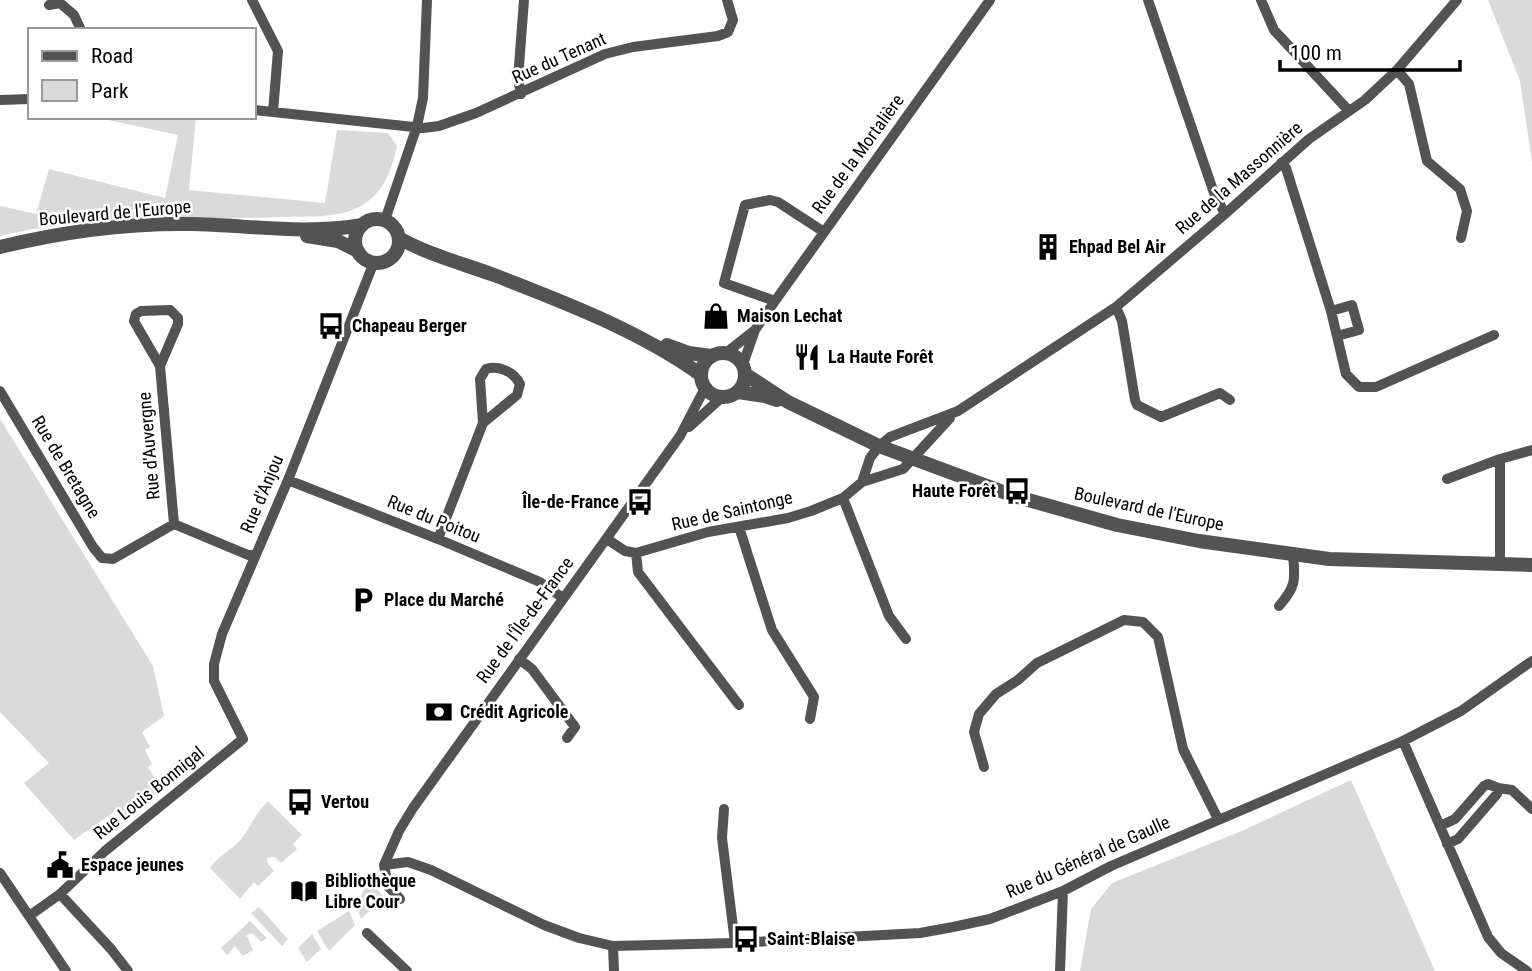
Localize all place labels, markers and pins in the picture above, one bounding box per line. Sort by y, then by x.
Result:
building icon: Ehpad Bel Air [1033,232,1063,262]
place label: Ehpad Bel Air [1069,236,1166,257]
shop icon: Maison Lechat [701,301,731,331]
place label: Maison Lechat [737,305,843,326]
bus stop icon: Chapeau Berger [316,311,346,341]
place label: Chapeau Berger [352,315,467,336]
restaurant icon: La Haute Forêt [792,342,822,372]
place label: La Haute Forêt [828,346,934,367]
bus stop icon: Haute Forêt [1002,476,1032,506]
place label: Haute Forêt [912,480,996,501]
bus stop icon: Île-de-France [625,487,655,517]
place label: Île-de-France [521,491,619,512]
parking icon: Place du Marché [348,585,378,615]
place label: Place du Marché [384,589,504,610]
bank icon: Crédit Agricole [424,697,454,727]
place label: Crédit Agricole [460,701,569,722]
bus stop icon: Vertou [285,787,315,817]
place label: Vertou [321,791,369,812]
public building icon: Espace jeunes [45,850,75,880]
place label: Espace jeunes [81,854,184,875]
place label: Bibliothèque Libre Cour [325,870,416,912]
library icon: Bibliothèque Libre Cour [289,876,319,906]
bus stop icon: Saint-Blaise [731,924,761,954]
place label: Saint-Blaise [767,928,855,949]

